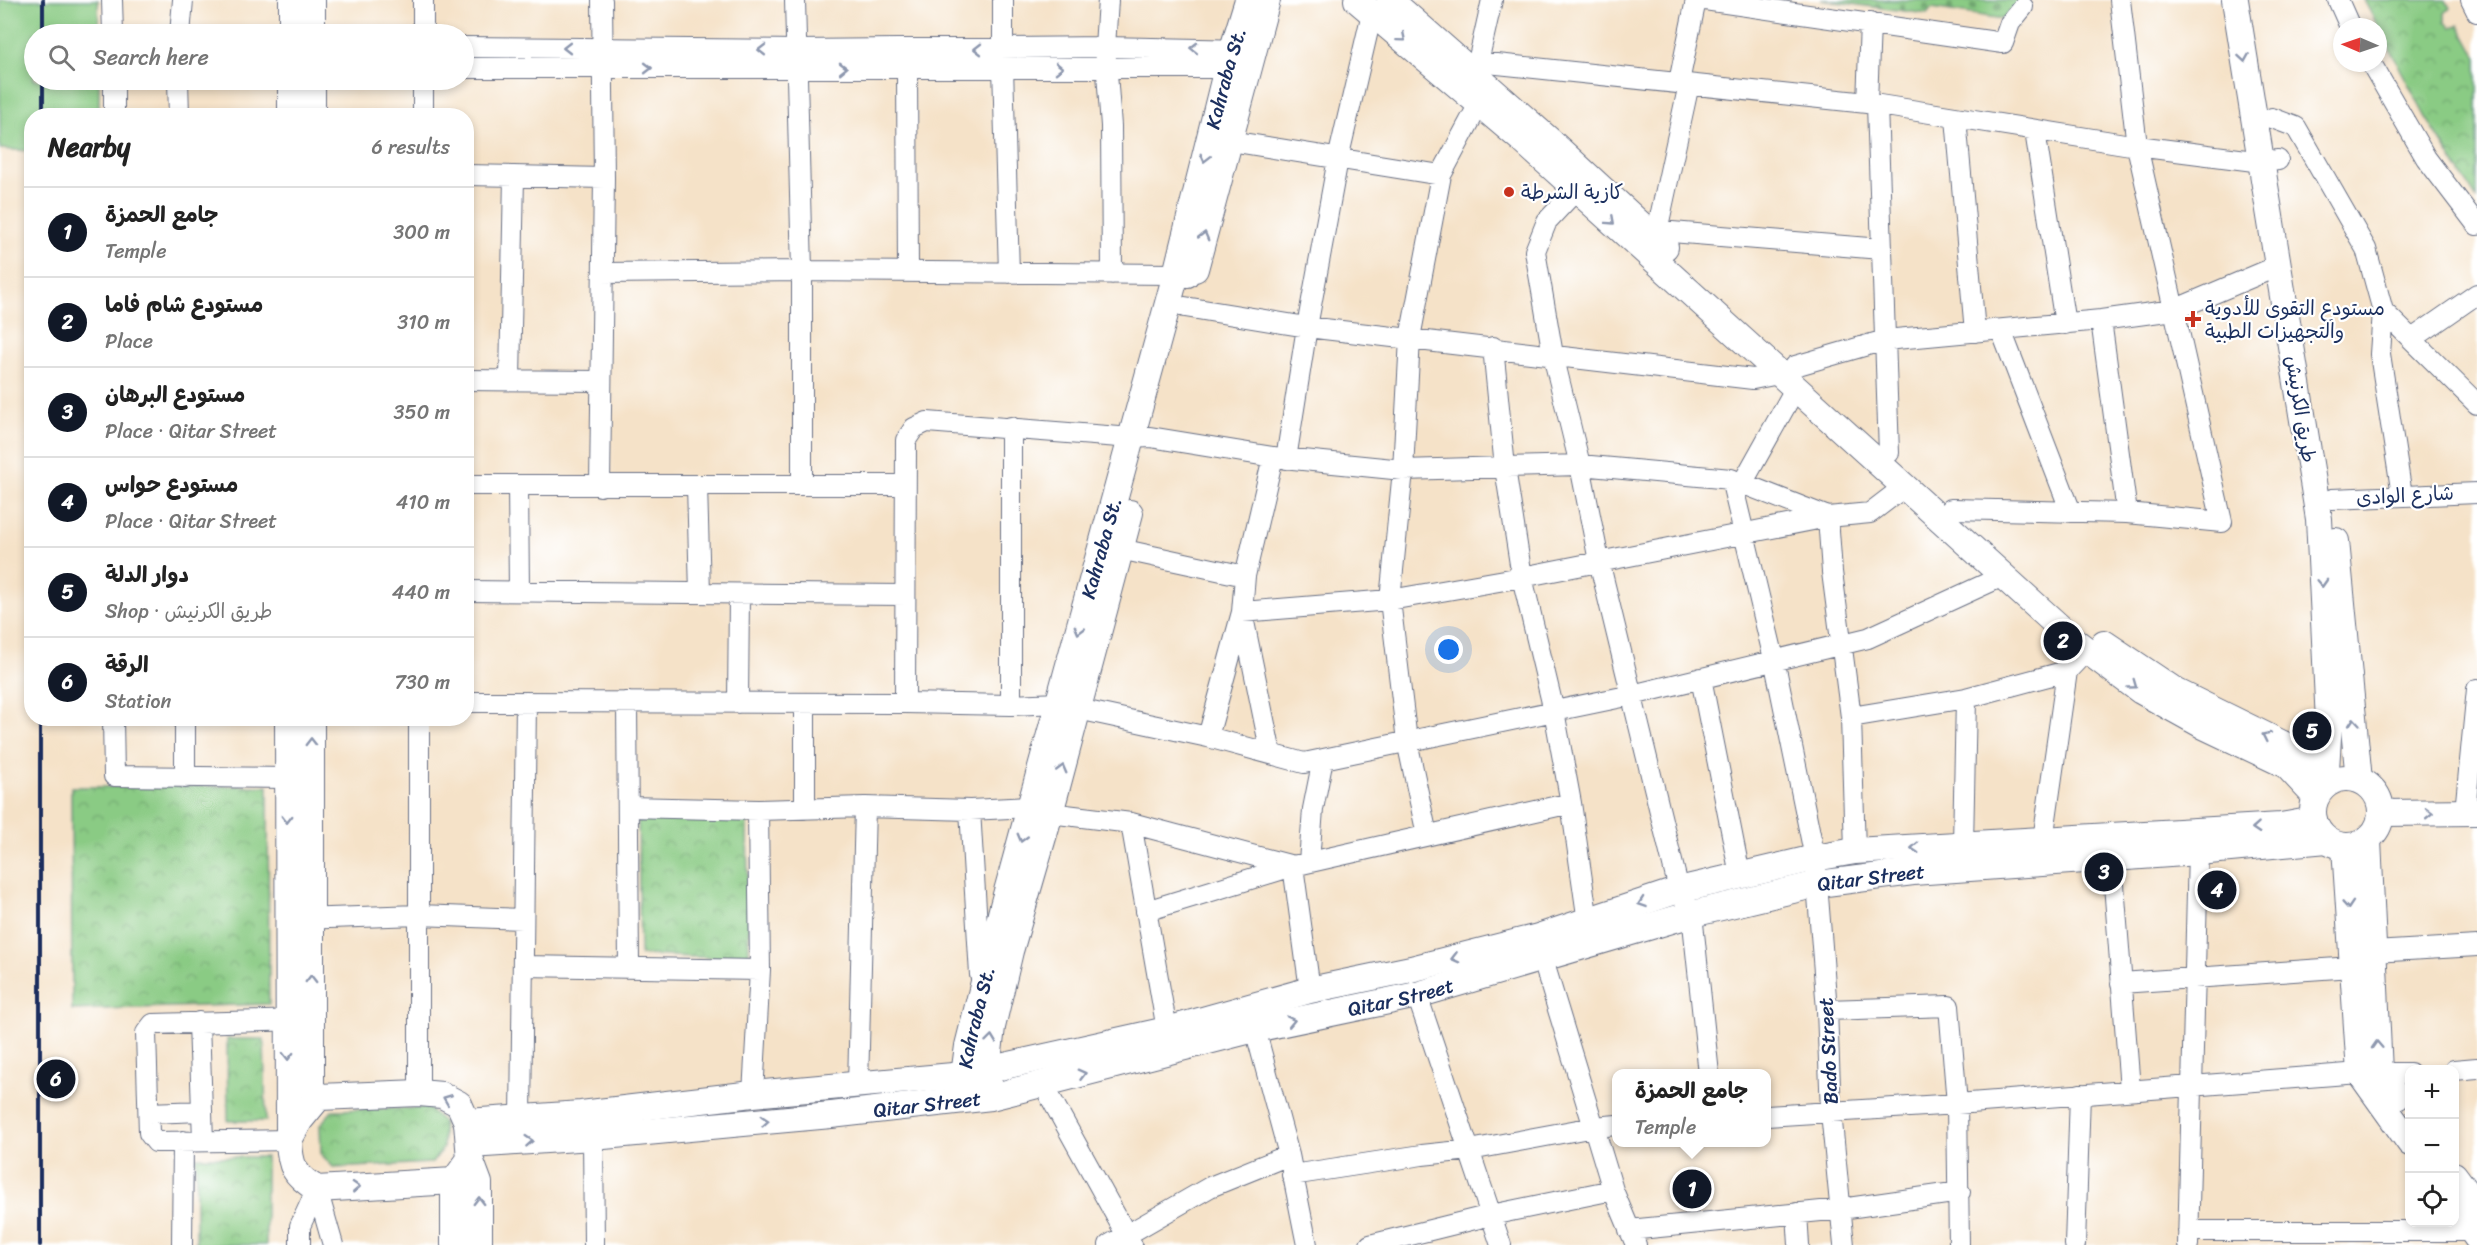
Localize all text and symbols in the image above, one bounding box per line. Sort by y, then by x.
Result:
north arrow [2333,18,2387,72]
street label: Kahraba St. [1196,23,1257,133]
search box [24,24,474,90]
one-way arrow [1395,31,1406,42]
text: Search here [93,38,209,77]
icon: search [45,41,78,74]
one-way arrow [562,42,571,54]
one-way arrow [1189,42,1198,55]
one-way arrow [973,43,982,55]
one-way arrow [757,44,766,56]
one-way arrow [2238,53,2250,62]
one-way arrow [643,62,652,74]
one-way arrow [838,62,847,74]
one-way arrow [1054,62,1063,74]
text: Nearby [48,124,130,170]
text: 6 results [371,130,450,165]
one-way arrow [1200,152,1213,162]
place label: كازية الشرطة [1521,175,1623,210]
marker: كازية الشرطة [1502,185,1516,199]
text: جامع الحمزة [105,195,218,234]
one-way arrow [1604,214,1614,225]
text: 1 [63,215,72,250]
text: 300 m [393,215,450,250]
one-way arrow [1197,231,1210,241]
text: Temple [105,234,167,269]
text: مستودع شام فاما [105,285,263,324]
place label: مستودع التقوى للأدوية والتجهيزات الطبية [2205,291,2385,349]
text: 2 [62,305,73,340]
text: 310 m [397,305,450,340]
marker: مستودع التقوى للأدوية والتجهيزات الطبية [2186,312,2200,326]
text: Place [105,324,153,359]
street label: طريق الكرنيش [2275,353,2326,465]
text: مستودع البرهان [105,375,245,414]
text: 3 [62,395,73,430]
text: 350 m [394,395,450,430]
text: Place · Qitar Street [105,414,277,449]
text: مستودع حواس [105,465,238,504]
street label: شارع الوادى [2355,475,2455,516]
text: 4 [61,485,74,520]
text: 410 m [396,485,450,520]
street label: Kahraba St. [1071,493,1132,603]
text: Place · Qitar Street [105,504,277,539]
text: دوار الدلة [105,555,189,594]
text: 5 [61,575,74,610]
text: 440 m [392,575,450,610]
one-way arrow [2316,578,2329,587]
text: Shop · طريق الكرنيش [105,594,273,629]
pin: 2 [2044,618,2082,664]
one-way arrow [1074,624,1086,635]
your location [1434,635,1463,664]
text: الرقة [105,645,149,684]
text: 6 [62,665,73,700]
text: 730 m [394,665,450,700]
one-way arrow [2127,677,2138,688]
text: Station [105,684,171,719]
pin: 5 [2292,708,2332,754]
one-way arrow [2348,717,2361,726]
one-way arrow [2262,731,2273,743]
one-way arrow [305,737,317,746]
one-way arrow [1055,764,1067,775]
one-way arrow [2425,806,2434,819]
one-way arrow [281,814,293,823]
one-way arrow [2252,821,2261,834]
one-way arrow [1016,833,1029,843]
one-way arrow [1910,841,1919,854]
pin: 3 [2084,850,2124,894]
street label: Qitar Street [1815,854,1926,902]
pin: 4 [2198,868,2236,912]
one-way arrow [1637,895,1648,908]
one-way arrow [2342,901,2355,910]
one-way arrow [1450,950,1460,963]
street label: Kahraba St. [948,963,1005,1071]
street label: Qitar Street [1344,968,1458,1027]
one-way arrow [305,974,317,983]
street label: Bado Street [1808,997,1849,1105]
one-way arrow [1286,1016,1296,1029]
one-way arrow [984,1034,997,1043]
one-way arrow [2371,1040,2384,1049]
one-way arrow [282,1051,294,1060]
pin: 6 [36,1056,76,1102]
map controls [2405,1065,2459,1227]
button: + [2405,1065,2459,1119]
one-way arrow [1076,1068,1086,1081]
popup [1612,1069,1771,1147]
text: جامع الحمزة [1635,1071,1748,1110]
street label: Qitar Street [871,1081,983,1128]
one-way arrow [442,1094,453,1106]
text: Temple [1635,1110,1696,1145]
one-way arrow [760,1114,769,1127]
button: − [2405,1119,2459,1173]
one-way arrow [524,1135,533,1148]
pin: 1 [1672,1166,1712,1212]
button: locate [2405,1173,2459,1227]
one-way arrow [352,1180,361,1193]
one-way arrow [473,1197,485,1206]

